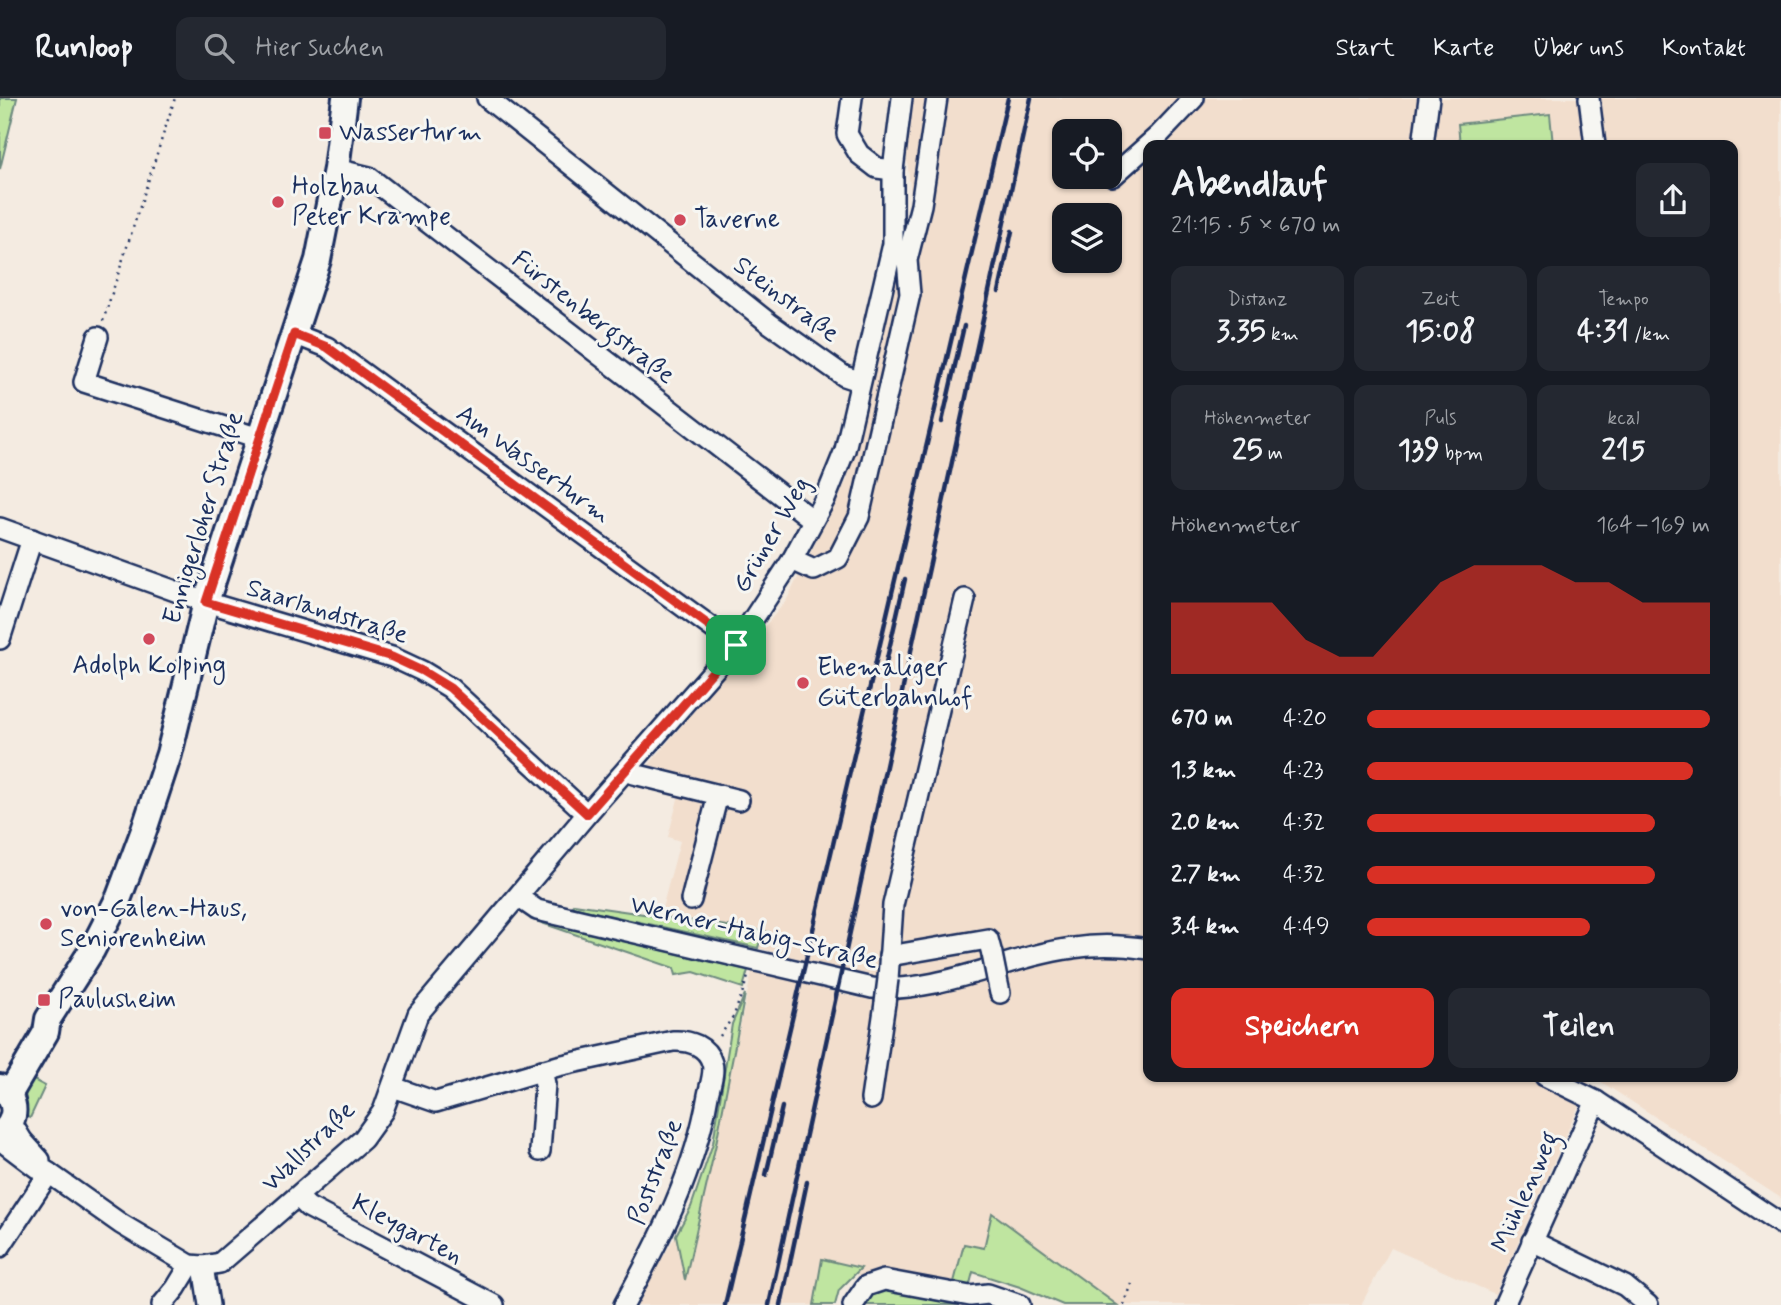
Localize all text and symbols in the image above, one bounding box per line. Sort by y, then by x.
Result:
search box [176,17,666,80]
text: Runloop [35,26,134,70]
icon: search [200,29,238,67]
text: Hier suchen [256,31,384,65]
text: Start [1335,33,1395,64]
text: Karte [1433,33,1494,64]
text: Über uns [1532,33,1624,64]
text: Kontakt [1662,33,1746,64]
place label: Wasserturm [339,116,482,150]
map controls [1052,119,1122,273]
button: locate [1052,119,1122,189]
marker: Wasserturm [317,125,333,141]
text: Abendlauf [1171,160,1328,209]
button: share [1636,163,1710,237]
place label: Holzbau Peter Krampe [292,170,451,234]
marker: Holzbau Peter Krampe [270,194,286,210]
place label: Taverne [694,203,780,237]
button: layers [1052,203,1122,273]
text: 21:15 · 5 × 670 m [1171,211,1341,241]
marker: Taverne [672,212,688,228]
street label: Fürstenbergstraße [502,243,682,395]
street label: Steinstraße [726,249,846,351]
text: Distanz [1228,287,1287,312]
text: Zeit [1421,287,1460,312]
text: Tempo [1598,287,1649,312]
text: 3.35 [1216,312,1266,351]
text: 15:08 [1405,312,1476,351]
text: 4:31 [1577,312,1629,351]
text: km [1266,322,1299,347]
text: /km [1629,322,1670,347]
street label: Am Wasserturm [449,397,617,533]
text: Höhenmeter [1204,406,1311,431]
text: Puls [1424,406,1457,431]
text: kcal [1608,406,1639,431]
street label: Ennigerloher Straße [155,407,255,629]
text: 25 [1232,431,1263,470]
text: 139 [1398,431,1440,470]
text: 215 [1601,431,1646,470]
text: m [1263,441,1283,466]
text: bpm [1440,441,1483,466]
street label: Grüner Weg [725,471,819,599]
text: Höhenmeter [1171,511,1300,541]
text: 164–169 m [1596,511,1710,541]
street label: Saarlandstraße [242,571,412,653]
pin [706,615,766,675]
icon: arrive [717,626,755,664]
marker: Adolph Kolping [141,631,157,647]
place label: Adolph Kolping [72,649,226,685]
place label: Ehemaliger Güterbahnhof [817,651,972,715]
marker: Ehemaliger Güterbahnhof [795,675,811,691]
text: 670 m [1171,704,1233,734]
text: 4:20 [1283,704,1327,734]
text: 1.3 km [1171,756,1236,786]
text: 4:23 [1283,756,1324,786]
text: 2.0 km [1171,808,1240,838]
text: 4:32 [1283,808,1325,838]
text: 2.7 km [1171,860,1241,890]
text: 4:32 [1283,860,1325,890]
street label: Werner-Habig-Straße [626,888,882,980]
place label: von-Galen-Haus, Seniorenheim [60,892,247,956]
text: 3.4 km [1171,912,1239,942]
text: 4:49 [1283,912,1330,942]
marker: von-Galen-Haus, Seniorenheim [38,916,54,932]
place label: Paulusheim [58,983,176,1017]
button: Speichern [1171,988,1434,1068]
button: Teilen [1448,988,1710,1068]
marker: Paulusheim [36,992,52,1008]
street label: Wallstraße [255,1094,363,1200]
street label: Poststraße [620,1114,692,1230]
street label: Mühlenweg [1484,1126,1571,1259]
street label: Kleygarten [345,1187,469,1273]

